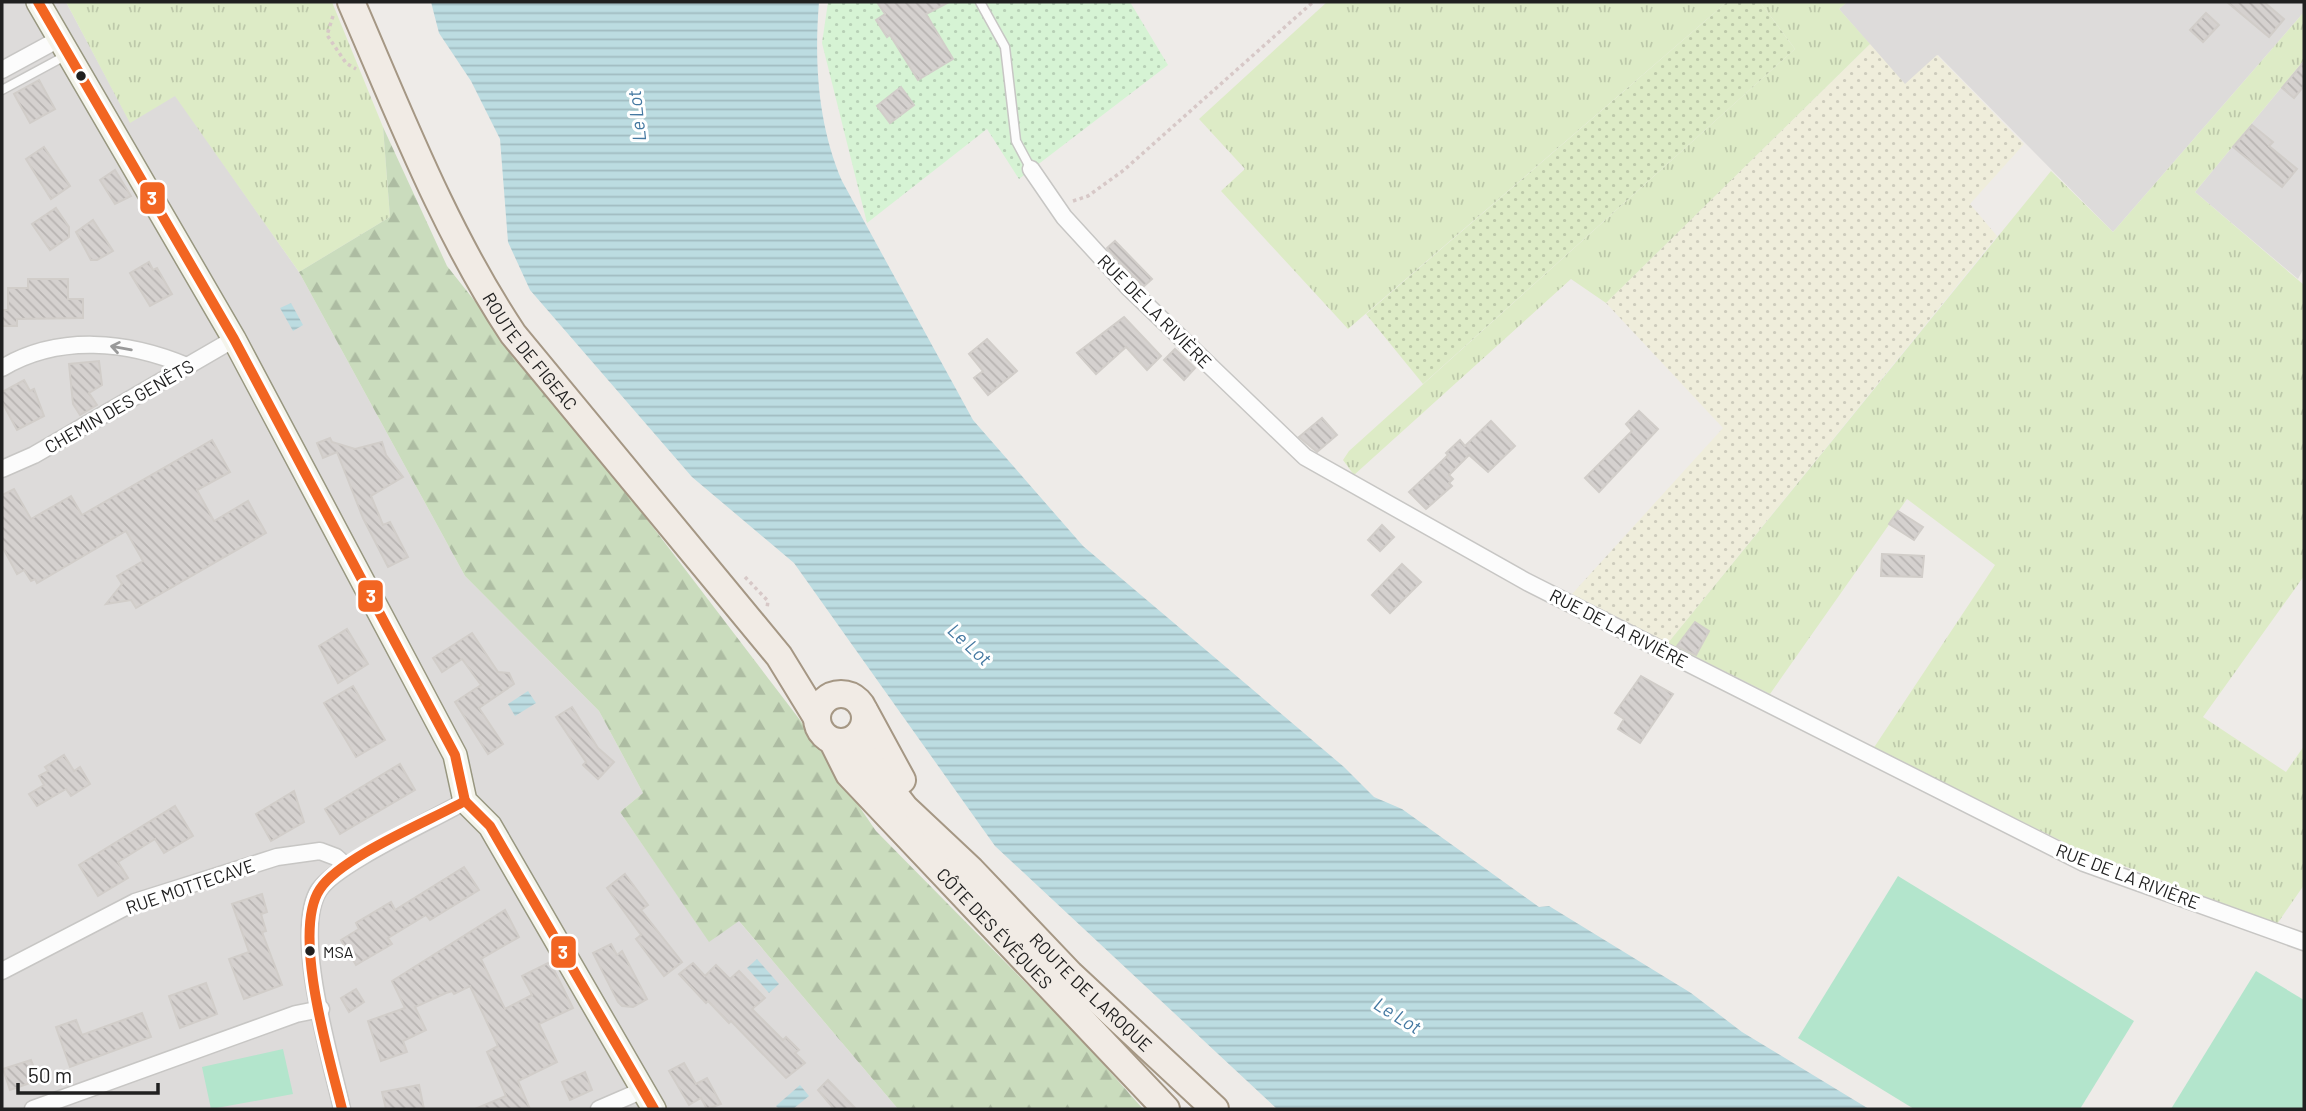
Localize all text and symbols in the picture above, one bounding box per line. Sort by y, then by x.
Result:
unlabelled marker [74,69,88,83]
water label: Le Lot [622,89,650,143]
line badge: 3 [139,181,166,215]
text: 3 [147,186,157,209]
street label: RUE DE LA RIVIÈRE [1093,249,1217,373]
street label: ROUTE DE FIGEAC [478,288,582,415]
one-way arrow [110,341,133,354]
street label: CHEMIN DES GENÊTS [41,354,197,458]
line badge: 3 [357,579,384,613]
text: 3 [366,584,376,607]
street label: RUE DE LA RIVIÈRE [1546,584,1692,672]
water label: Le Lot [943,618,997,670]
street label: RUE DE LA RIVIÈRE [2053,838,2203,914]
street label: RUE MOTTECAVE [123,854,257,918]
street label: CÔTE DES ÉVÊQUES [932,863,1057,993]
street label: ROUTE DE LAROQUE [1025,928,1157,1056]
line badge: 3 [550,935,577,969]
text: 3 [558,940,568,963]
place label: MSA [323,942,354,961]
marker: MSA [303,944,317,958]
water label: Le Lot [1370,992,1426,1038]
scale bar [18,1052,158,1096]
text: 50 m [28,1062,72,1087]

